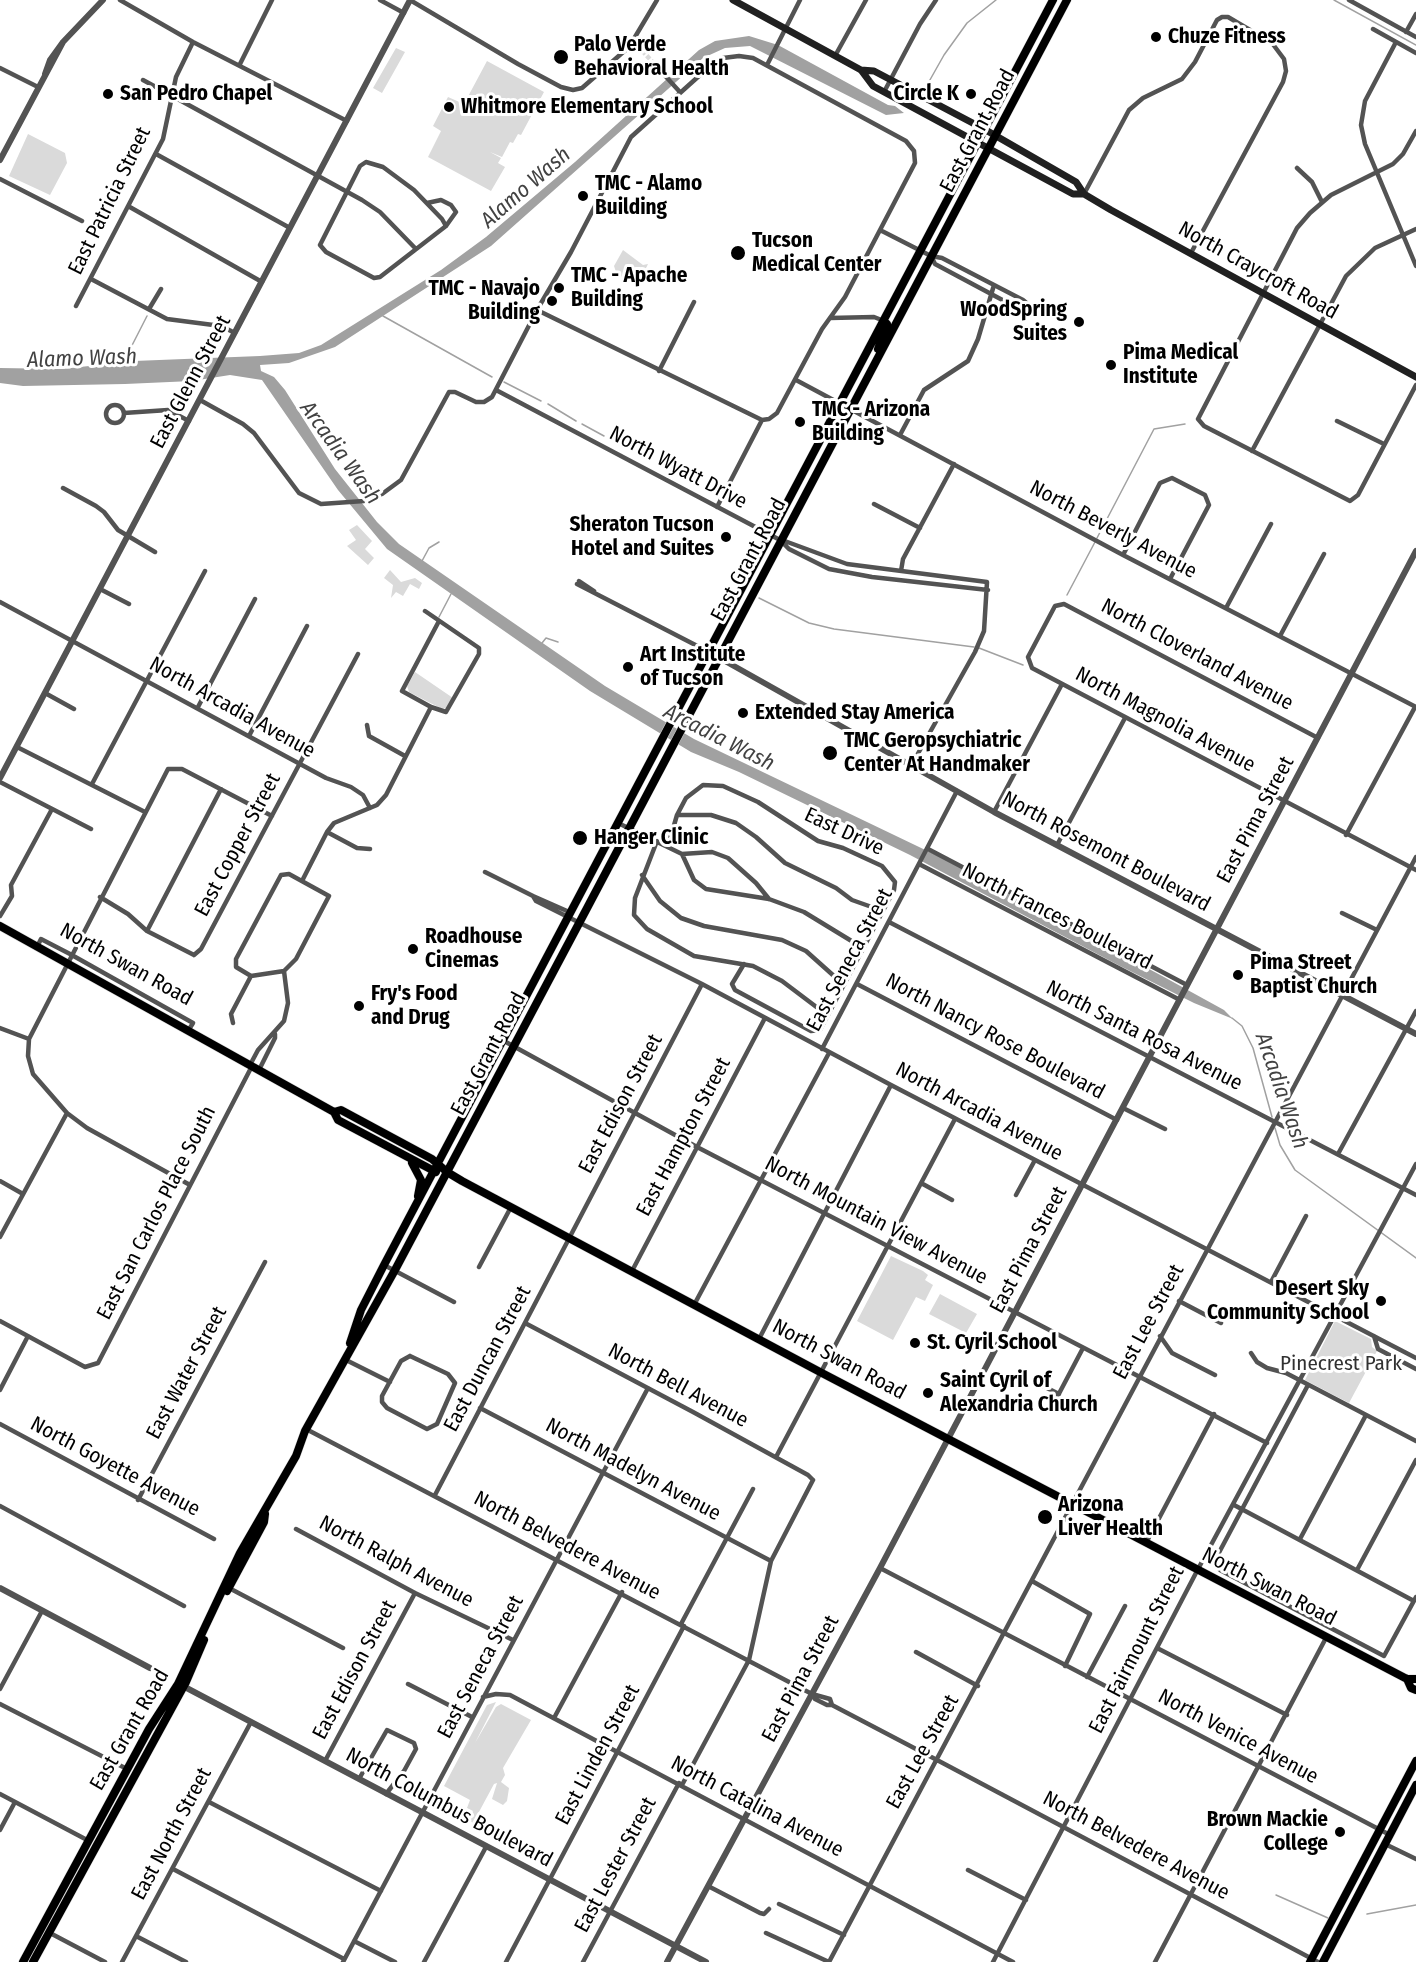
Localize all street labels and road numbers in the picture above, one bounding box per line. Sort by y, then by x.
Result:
street label: East Grant Road [935,65,1021,197]
street label: East Patricia Street [63,123,157,279]
street label: North Craycroft Road [1174,217,1342,325]
street label: East Glenn Street [145,311,237,453]
street label: North Wyatt Drive [605,421,751,515]
street label: North Beverly Avenue [1025,475,1201,585]
street label: East Grant Road [706,494,792,626]
street label: North Cloverland Avenue [1097,594,1297,716]
street label: North Arcadia Avenue [145,652,319,764]
street label: North Magnolia Avenue [1071,662,1259,778]
street label: East Pima Street [1212,752,1300,888]
street label: East Copper Street [190,769,286,921]
street label: North Rosemont Boulevard [998,786,1214,918]
street label: East Drive [800,803,888,861]
street label: North Frances Boulevard [958,858,1156,976]
street label: East Seneca Street [802,884,898,1036]
street label: North Swan Road [55,918,197,1012]
street label: North Nancy Rose Boulevard [881,969,1109,1105]
street label: North Santa Rosa Avenue [1042,976,1246,1096]
street label: East Grant Road [446,988,532,1120]
street label: East Edison Street [574,1030,668,1178]
street label: East Hampton Street [632,1053,736,1221]
street label: North Arcadia Avenue [891,1057,1067,1167]
street label: East San Carlos Place South [92,1102,222,1324]
street label: North Mountain View Avenue [760,1152,992,1290]
street label: East Pima Street [985,1182,1073,1318]
street label: East Lee Street [1108,1260,1190,1384]
street label: East Duncan Street [439,1282,537,1436]
street label: East Water Street [141,1302,233,1444]
street label: North Swan Road [768,1314,910,1406]
street label: North Bell Avenue [604,1338,752,1434]
street label: North Goyette Avenue [26,1412,204,1522]
street label: North Madelyn Avenue [541,1413,725,1527]
street label: North Belvedere Avenue [469,1486,665,1606]
street label: North Ralph Avenue [315,1511,477,1613]
street label: North Swan Road [1197,1542,1341,1632]
street label: East Fairmount Street [1084,1562,1190,1738]
street label: East Seneca Street [433,1591,529,1743]
street label: East Edison Street [308,1596,402,1744]
street label: East Pima Street [757,1611,845,1747]
street label: East Grant Road [85,1665,175,1795]
street label: East Linden Street [550,1680,646,1830]
street label: North Venice Avenue [1154,1684,1322,1790]
street label: East Lee Street [881,1690,965,1814]
street label: North Columbus Boulevard [341,1743,557,1873]
street label: North Catalina Avenue [666,1751,848,1863]
street label: East North Street [127,1764,217,1904]
street label: North Belvedere Avenue [1038,1786,1234,1906]
street label: East Lester Street [570,1793,662,1937]

